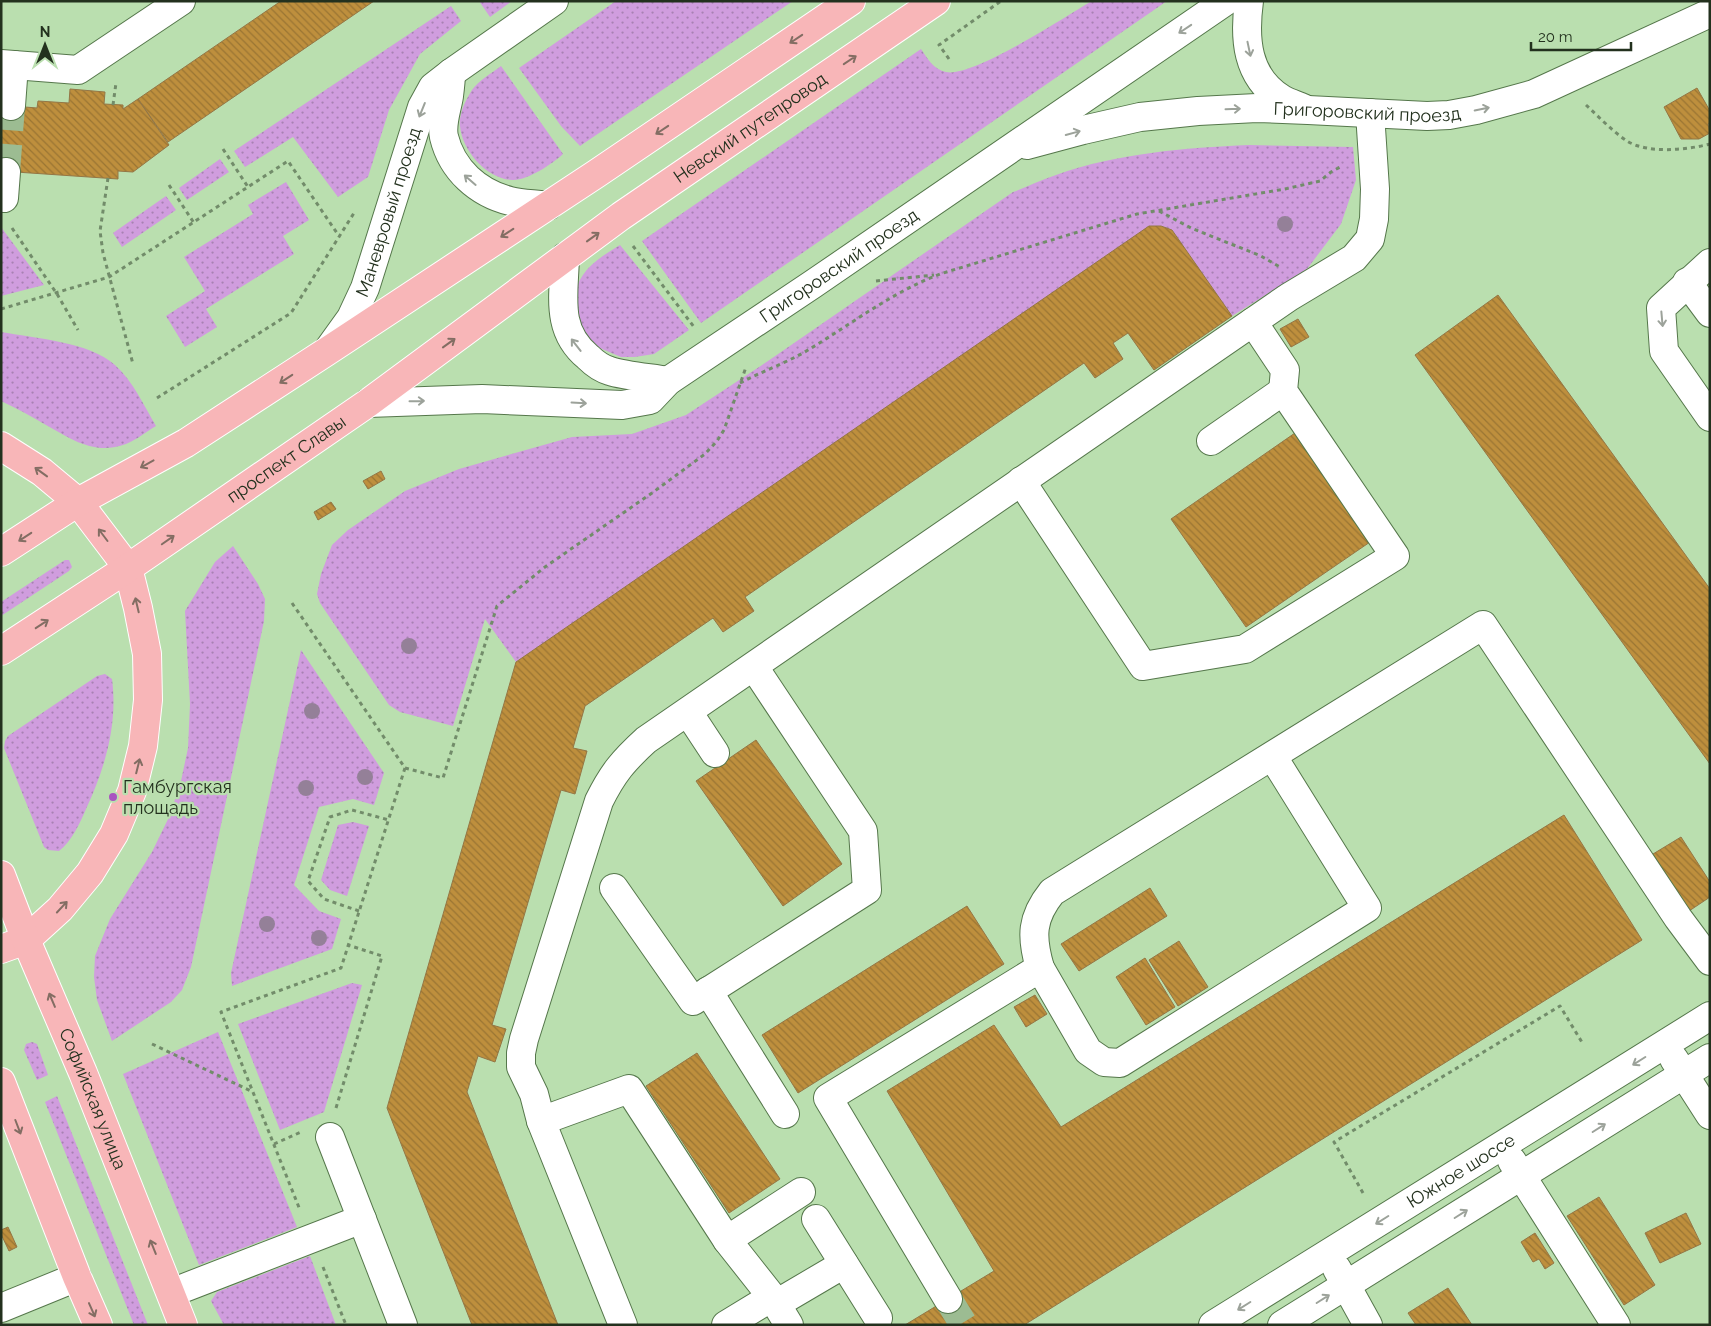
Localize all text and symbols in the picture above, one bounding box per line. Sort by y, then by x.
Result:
north arrow [20,20,70,70]
scale bar [1531,20,1631,52]
text: N [40,24,50,40]
one-way arrow [1179,24,1193,34]
text: 20 m [1538,28,1573,46]
one-way arrow [790,34,804,44]
one-way arrow [1245,41,1254,57]
one-way arrow [842,55,856,65]
street label: Невский путепровод [669,68,830,187]
street label: Григоровский проезд [1273,98,1462,126]
one-way arrow [417,102,426,117]
one-way arrow [1474,104,1490,113]
one-way arrow [1225,105,1241,114]
street label: Маневровый проезд [351,125,425,300]
one-way arrow [655,125,669,135]
one-way arrow [1064,127,1080,137]
one-way arrow [464,175,477,186]
street label: Григоровский проезд [755,204,922,327]
one-way arrow [501,228,515,238]
one-way arrow [586,231,599,242]
one-way arrow [1657,311,1666,327]
one-way arrow [442,337,455,348]
one-way arrow [571,339,582,352]
one-way arrow [279,374,293,384]
one-way arrow [408,397,424,406]
one-way arrow [570,398,587,408]
street label: проспект Славы [223,410,350,507]
one-way arrow [140,459,155,469]
one-way arrow [34,467,48,477]
one-way arrow [98,529,109,542]
one-way arrow [18,532,32,542]
one-way arrow [161,535,175,545]
one-way arrow [132,597,141,613]
one-way arrow [35,619,49,630]
one-way arrow [134,758,144,774]
place label: Гамбургская площадь [123,776,232,818]
marker: Гамбургская площадь [107,791,119,803]
one-way arrow [56,900,67,913]
one-way arrow [46,993,56,1008]
street label: Софийская улица [55,1025,131,1172]
one-way arrow [1632,1056,1646,1066]
one-way arrow [14,1119,24,1134]
one-way arrow [1592,1122,1606,1132]
street label: Южное шоссе [1403,1129,1519,1212]
one-way arrow [1454,1208,1468,1218]
one-way arrow [1375,1216,1389,1226]
one-way arrow [148,1240,157,1256]
one-way arrow [1316,1294,1330,1305]
one-way arrow [1237,1301,1251,1311]
one-way arrow [88,1302,98,1317]

